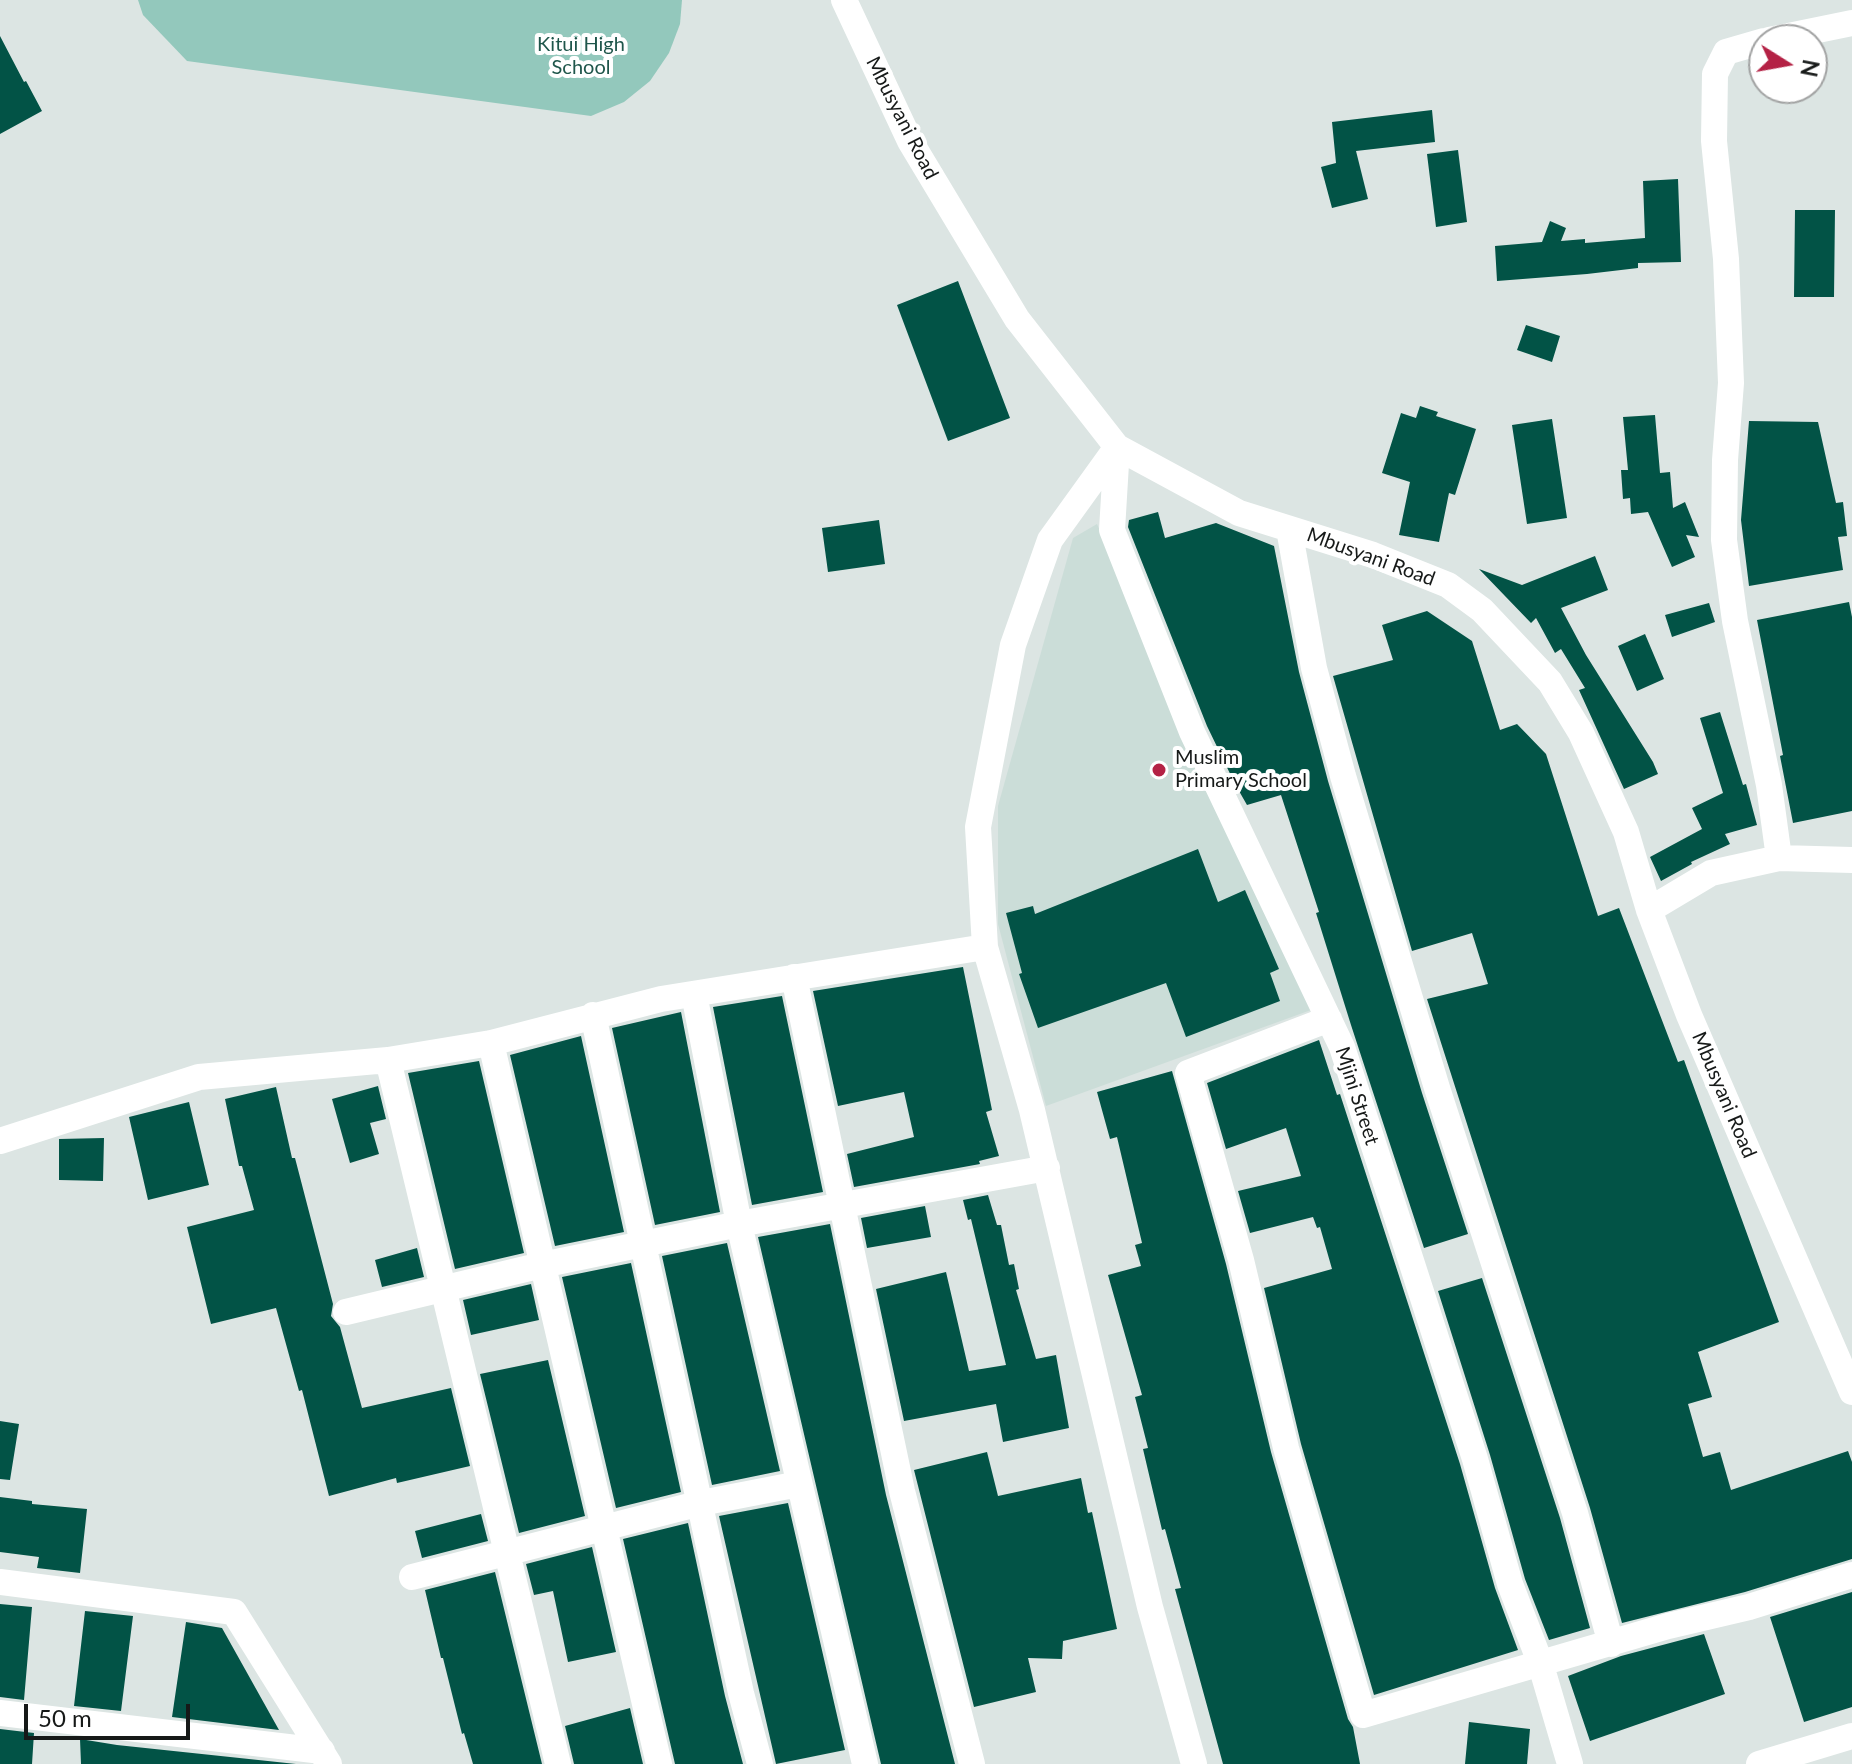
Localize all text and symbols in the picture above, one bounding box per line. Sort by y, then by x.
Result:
north arrow [1748,24,1828,104]
park label: Kitui High School [537,33,625,80]
street label: Mbusyani Road [861,53,943,183]
text: N [1795,57,1825,79]
street label: Mbusyani Road [1304,523,1438,591]
place label: Muslim Primary School [1175,746,1307,793]
marker: Muslim Primary School [1150,761,1168,779]
street label: Mbusyani Road [1687,1028,1761,1162]
street label: Mjini Street [1330,1044,1384,1148]
scale bar [28,1688,194,1738]
text: 50 m [38,1703,92,1732]

